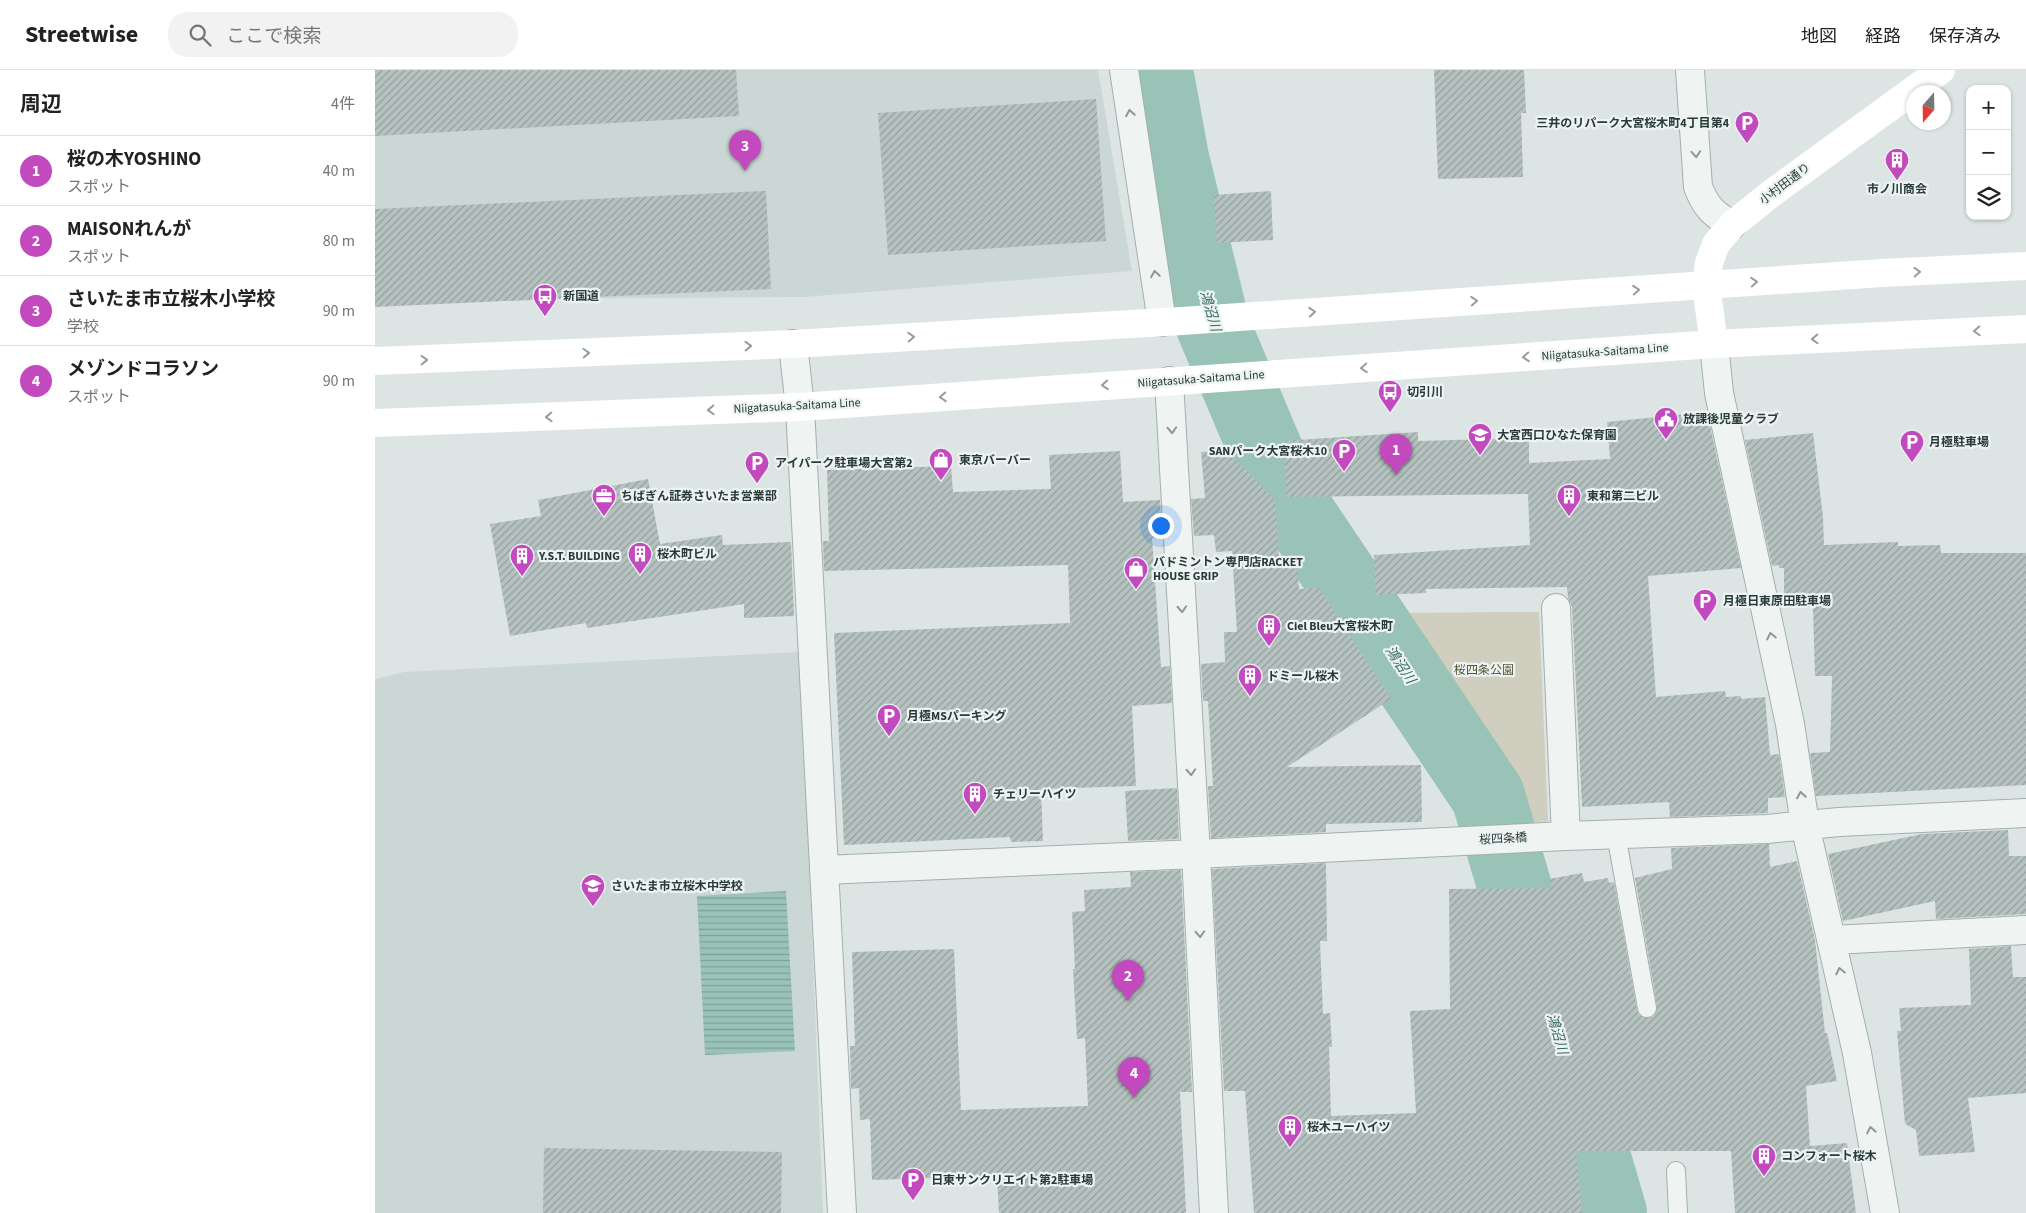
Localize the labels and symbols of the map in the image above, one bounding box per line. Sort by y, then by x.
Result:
north arrow [1906,85,1951,130]
one-way arrow [1126,109,1136,117]
parking icon: 三井のリパーク大宮桜木町4丁目第4 [1734,110,1760,144]
place label: 三井のリパーク大宮桜木町4丁目第4 [1536,115,1730,132]
pin: 3 [729,130,761,171]
building icon: 市ノ川商会 [1884,147,1910,181]
one-way arrow [1690,150,1701,158]
street label: 小村田通り [1756,159,1814,209]
place label: 市ノ川商会 [1867,181,1927,198]
one-way arrow [1913,266,1921,277]
one-way arrow [1150,269,1161,277]
one-way arrow [1751,276,1759,287]
bus stop icon: 新国道 [532,283,558,317]
one-way arrow [1632,284,1640,295]
place label: 新国道 [563,288,599,305]
water label: 鴻沼川 [1195,288,1226,336]
one-way arrow [1470,296,1478,307]
one-way arrow [1308,307,1316,318]
one-way arrow [1973,326,1981,337]
one-way arrow [907,332,915,343]
one-way arrow [1811,334,1819,345]
street label: Niigatasuka-Saitama Line [1541,339,1669,365]
one-way arrow [745,341,753,351]
one-way arrow [582,347,590,358]
one-way arrow [1521,351,1529,362]
one-way arrow [420,354,428,365]
one-way arrow [1359,363,1367,374]
street label: Niigatasuka-Saitama Line [1137,366,1265,392]
bus stop icon: 切引川 [1377,379,1403,413]
one-way arrow [1101,380,1109,391]
place label: 切引川 [1407,384,1443,401]
one-way arrow [939,391,947,402]
street label: Niigatasuka-Saitama Line [733,394,861,418]
one-way arrow [707,405,715,416]
public building icon: 放課後児童クラブ [1653,406,1679,440]
place label: 放課後児童クラブ [1683,411,1779,428]
one-way arrow [545,412,552,422]
school or university icon: 大宮西口ひなた保育園 [1467,422,1493,456]
one-way arrow [1166,426,1177,434]
place label: 大宮西口ひなた保育園 [1497,427,1617,444]
parking icon: 月極駐車場 [1899,429,1925,463]
pin: 1 [1380,434,1412,475]
place label: 月極駐車場 [1929,434,1989,451]
parking icon: SANパーク大宮桜木10 [1331,438,1357,472]
place label: SANパーク大宮桜木10 [1209,443,1327,460]
shop icon: 東京バーバー [928,447,954,481]
parking icon: アイパーク駐車場大宮第2 [744,450,770,484]
place label: 東京バーバー [959,452,1031,469]
place label: アイパーク駐車場大宮第2 [775,455,913,472]
office icon: ちばぎん証券さいたま営業部 [591,483,617,517]
building icon: 東和第二ビル [1556,483,1582,517]
place label: ちばぎん証券さいたま営業部 [621,488,777,505]
place label: 東和第二ビル [1587,488,1659,505]
your location [1148,513,1174,539]
building icon: 桜木町ビル [627,541,653,575]
building icon: Y.S.T. BUILDING [509,543,535,577]
place label: 桜木町ビル [657,546,717,563]
place label: Y.S.T. BUILDING [538,548,620,565]
place label: バドミントン専門店RACKET HOUSE GRIP [1153,554,1303,585]
shop icon: バドミントン専門店RACKET HOUSE GRIP [1123,556,1149,590]
parking icon: 月極日東原田駐車場 [1692,588,1718,622]
place label: 月極日東原田駐車場 [1723,593,1831,610]
one-way arrow [1176,606,1187,614]
building icon: Ciel Bleu大宮桜木町 [1256,613,1282,647]
place label: Ciel Bleu大宮桜木町 [1287,618,1393,635]
one-way arrow [1766,631,1776,640]
water label: 鴻沼川 [1380,642,1421,690]
park label: 桜四条公園 [1454,662,1514,679]
building icon: ドミール桜木 [1237,663,1263,697]
place label: ドミール桜木 [1267,668,1339,685]
parking icon: 月極MSパーキング [876,703,902,737]
place label: 月極MSパーキング [907,708,1006,725]
one-way arrow [1186,768,1197,776]
building icon: チェリーハイツ [962,781,988,815]
place label: チェリーハイツ [993,786,1077,803]
one-way arrow [1796,791,1806,800]
street label: 桜四条橋 [1479,829,1527,849]
school or university icon: さいたま市立桜木中学校 [580,873,606,907]
place label: さいたま市立桜木中学校 [611,878,743,895]
one-way arrow [1195,930,1205,938]
pin: 2 [1112,960,1144,1001]
one-way arrow [1835,967,1845,976]
water label: 鴻沼川 [1542,1011,1573,1059]
pin: 4 [1118,1057,1150,1098]
building icon: 桜木ユーハイツ [1277,1114,1303,1148]
place label: 桜木ユーハイツ [1307,1119,1391,1136]
one-way arrow [1866,1126,1876,1135]
building icon: コンフォート桜木 [1751,1143,1777,1177]
place label: コンフォート桜木 [1781,1148,1877,1165]
parking icon: 日東サンクリエイト第2駐車場 [900,1167,926,1201]
place label: 日東サンクリエイト第2駐車場 [931,1172,1093,1189]

